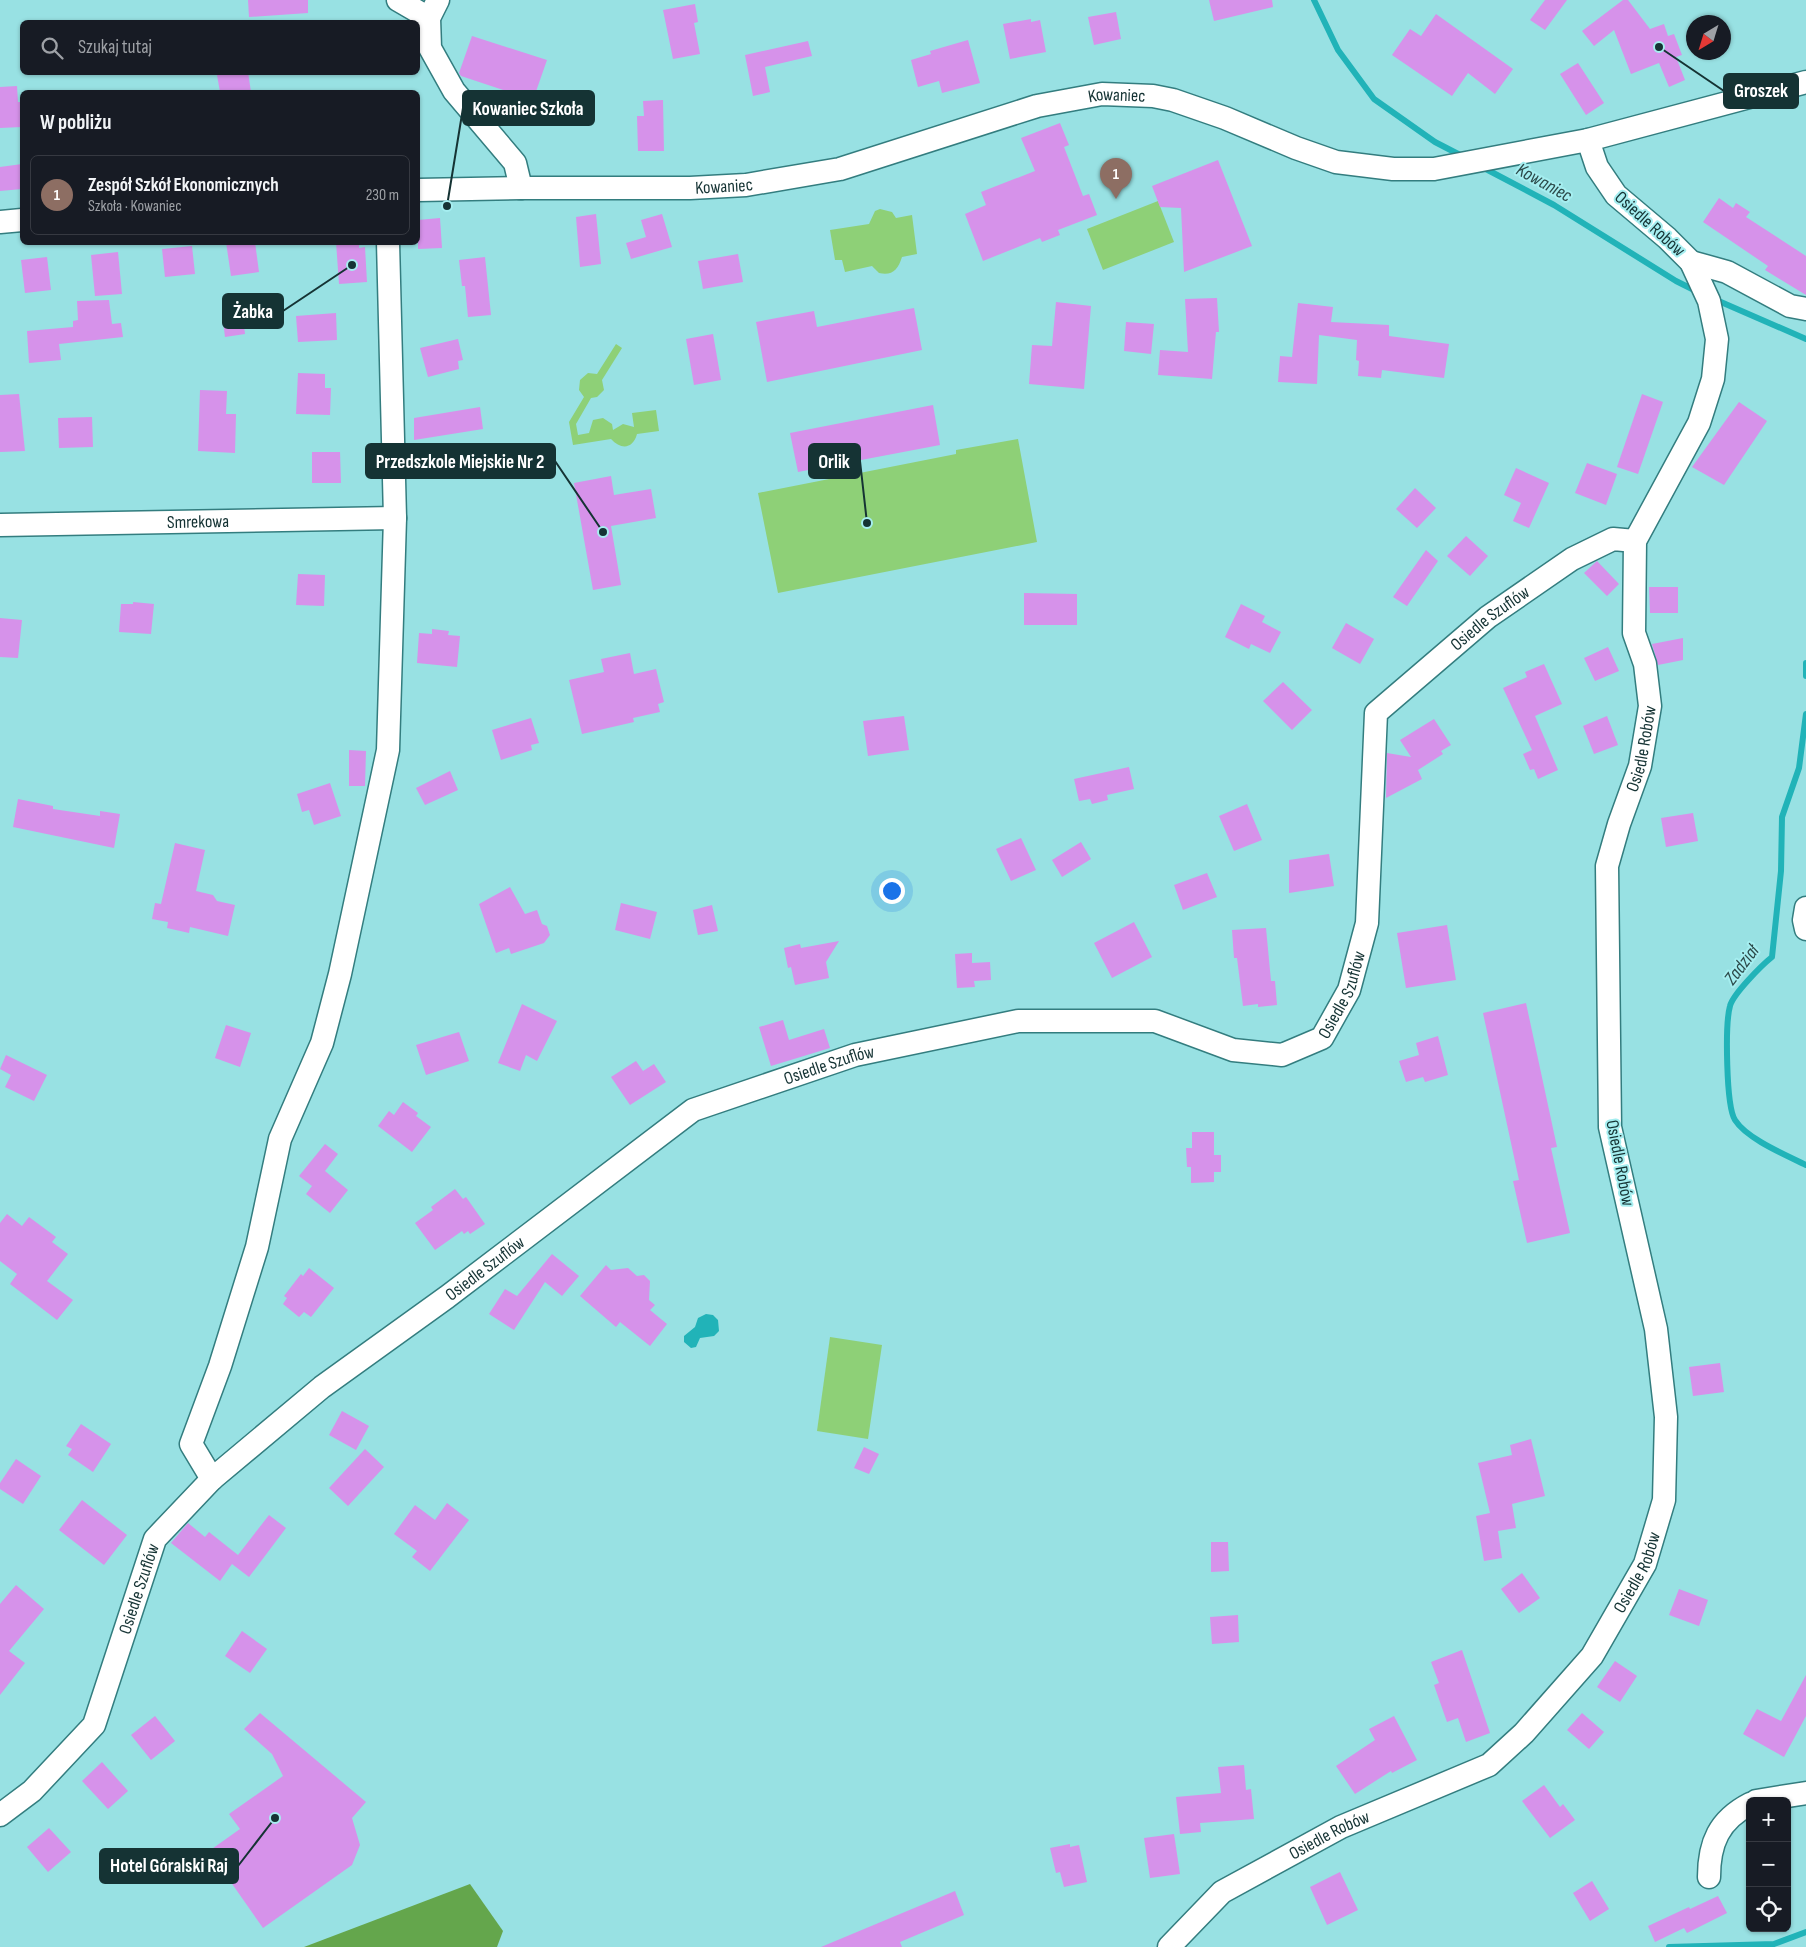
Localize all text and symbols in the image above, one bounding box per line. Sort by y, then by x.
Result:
north arrow [1686,15,1731,60]
search box [20,20,420,75]
icon: search [38,34,66,62]
text: Szukaj tutaj [78,36,152,59]
callout: Groszek [1724,74,1798,108]
text: Groszek [1734,80,1788,103]
street label: Kowaniec [1086,83,1146,107]
callout: Kowaniec Szkoła [463,91,594,125]
text: Kowaniec Szkoła [472,98,584,121]
text: W pobliżu [40,110,111,135]
pin: 1 [1100,158,1132,199]
water label: Kowaniec [1512,158,1576,208]
text: Zespół Szkół Ekonomicznych [88,174,279,197]
street label: Kowaniec [695,174,754,198]
text: 1 [54,186,60,205]
text: 230 m [366,186,399,205]
street label: Osiedle Robów [1610,187,1690,261]
text: Szkoła · Kowaniec [88,197,182,216]
callout: Żabka [223,294,283,328]
text: Żabka [233,301,273,324]
callout: Przedszkole Miejskie Nr 2 [366,444,555,478]
callout: Orlik [809,444,860,478]
text: Przedszkole Miejskie Nr 2 [376,451,544,474]
text: Orlik [818,451,850,474]
street label: Smrekowa [167,510,229,533]
street label: Osiedle Szuflów [1446,581,1533,655]
street label: Osiedle Robów [1621,704,1660,794]
your location [879,878,905,904]
water label: Zadział [1719,939,1765,990]
street label: Osiedle Szuflów [1313,949,1369,1042]
street label: Osiedle Szuflów [781,1041,876,1089]
street label: Osiedle Robów [1601,1118,1639,1208]
street label: Osiedle Szuflów [441,1231,529,1305]
street label: Osiedle Robów [1609,1529,1664,1616]
street label: Osiedle Szuflów [114,1541,163,1637]
map controls [1746,1797,1791,1932]
button: + [1746,1797,1791,1842]
street label: Osiedle Robów [1285,1806,1373,1864]
button: − [1746,1842,1791,1887]
callout: Hotel Góralski Raj [100,1849,238,1883]
text: Hotel Góralski Raj [110,1855,228,1878]
button: locate [1746,1887,1791,1932]

